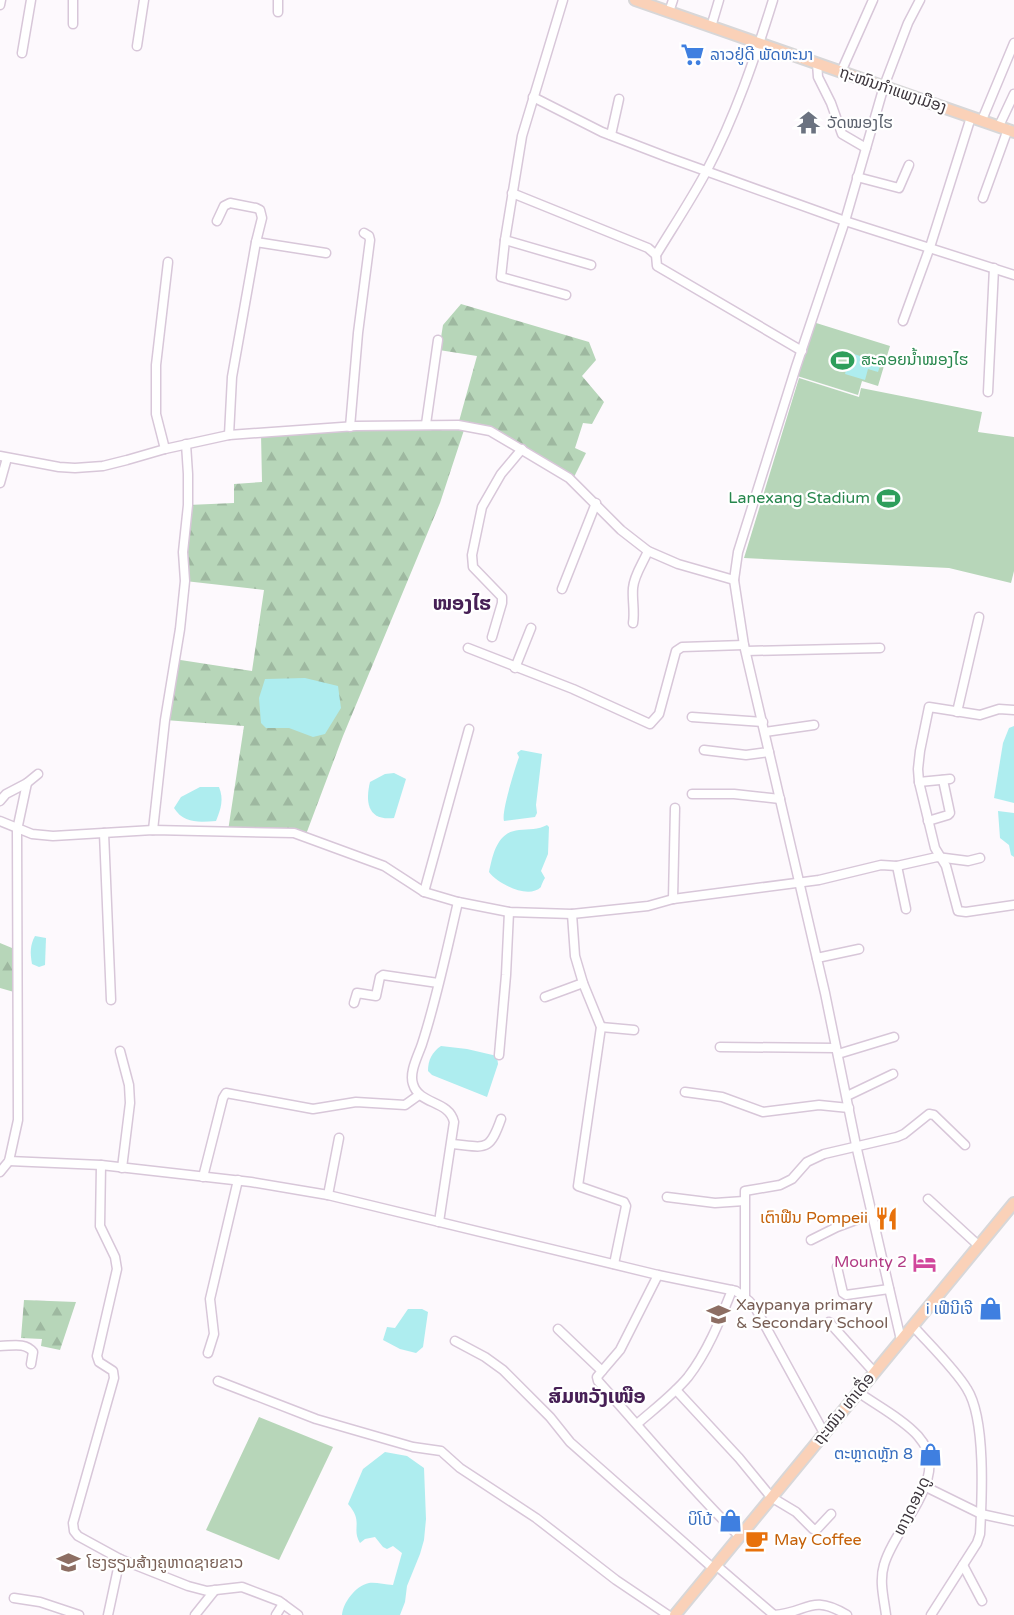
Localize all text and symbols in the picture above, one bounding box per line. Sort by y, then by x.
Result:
supermarket icon: ລາວຢູ່ດີ ພັດທະນາ [679,42,705,68]
place label: ລາວຢູ່ດີ ພັດທະນາ [710,45,813,65]
street label: ຖະໜົນກຳແພງເມືອງ [837,62,949,118]
temple icon: ວັດໝອງໄຮ [796,110,822,136]
place label: ວັດໝອງໄຮ [827,113,893,133]
sports icon: ສະລອຍນ້ຳໝອງໄຮ [830,347,856,373]
place label: ສະລອຍນ້ຳໝອງໄຮ [861,347,969,370]
sports icon: Lanexang Stadium [875,485,901,511]
place label: Lanexang Stadium [728,488,870,508]
district label: ໜອງໄຮ [433,592,491,616]
restaurant icon: ເຕົາຟືນ Pompeii [873,1205,899,1231]
place label: ເຕົາຟືນ Pompeii [760,1208,868,1228]
hotel icon: Mounty 2 [912,1249,938,1275]
place label: Mounty 2 [834,1252,907,1272]
place label: Xaypanya primary & Secondary School [736,1295,888,1333]
shop icon: i ເຟີນີເຈີ [978,1296,1004,1322]
place label: i ເຟີນີເຈີ [926,1299,973,1319]
school or university icon: Xaypanya primary & Secondary School [705,1301,731,1327]
street label: ຖະໝົນ ທ່າເດື່ອ [807,1367,879,1449]
district label: ສົມຫວັງເໜືອ [548,1385,646,1409]
shop icon: ຕະຫຼາດຫຼັກ 8 [918,1441,944,1467]
place label: ຕະຫຼາດຫຼັກ 8 [834,1444,913,1464]
street label: ທາງດອນດູ [889,1473,935,1539]
shop icon: ບິໂບ້ [717,1507,743,1533]
place label: ບິໂບ້ [688,1510,713,1530]
cafe icon: May Coffee [743,1527,769,1553]
place label: May Coffee [774,1530,862,1550]
school or university icon: ໂຮງຮຽນສ້າງຄູຫາດຊາຍຂາວ [56,1550,82,1576]
place label: ໂຮງຮຽນສ້າງຄູຫາດຊາຍຂາວ [86,1553,243,1573]

